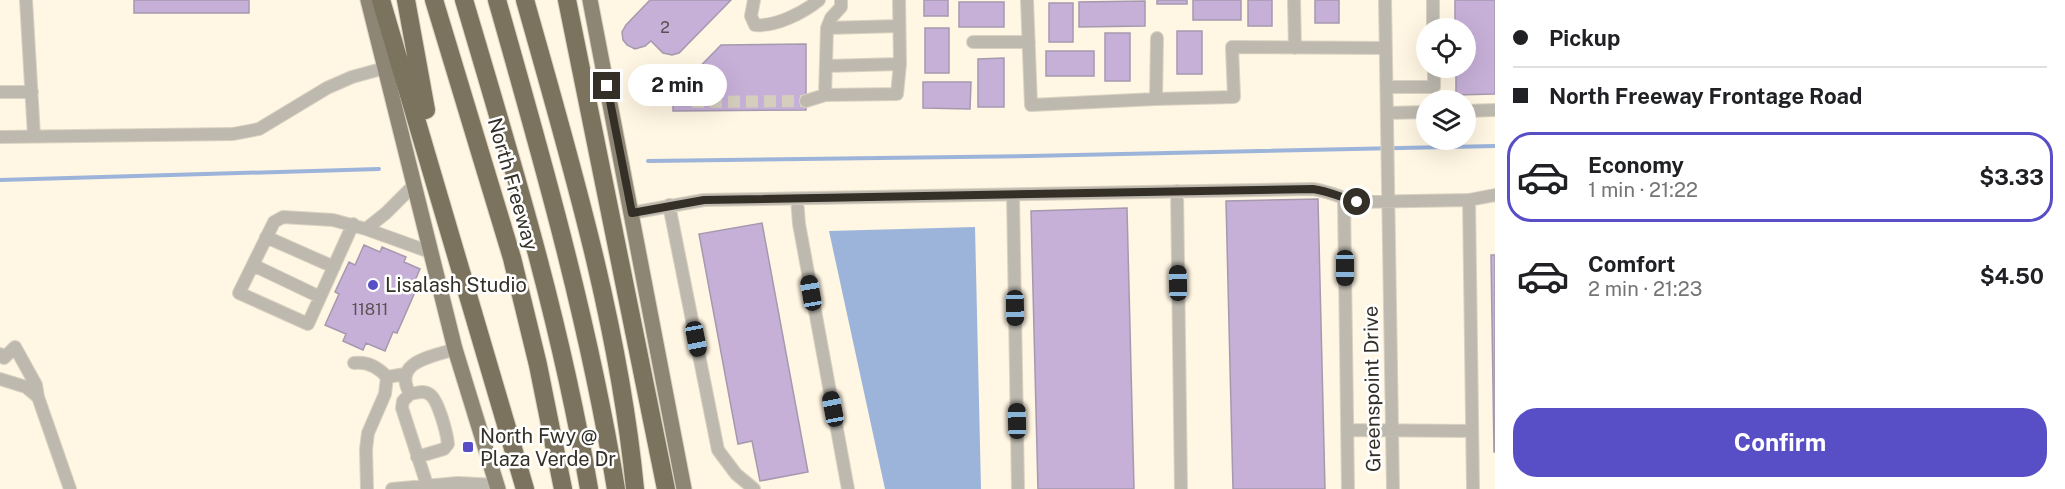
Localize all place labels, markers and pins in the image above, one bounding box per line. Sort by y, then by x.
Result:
place label: Lisalash Studio [385,273,527,297]
marker: Lisalash Studio [366,278,380,292]
place label: North Fwy @ Plaza Verde Dr [480,424,616,471]
marker: North Fwy @ Plaza Verde Dr [461,440,475,454]

